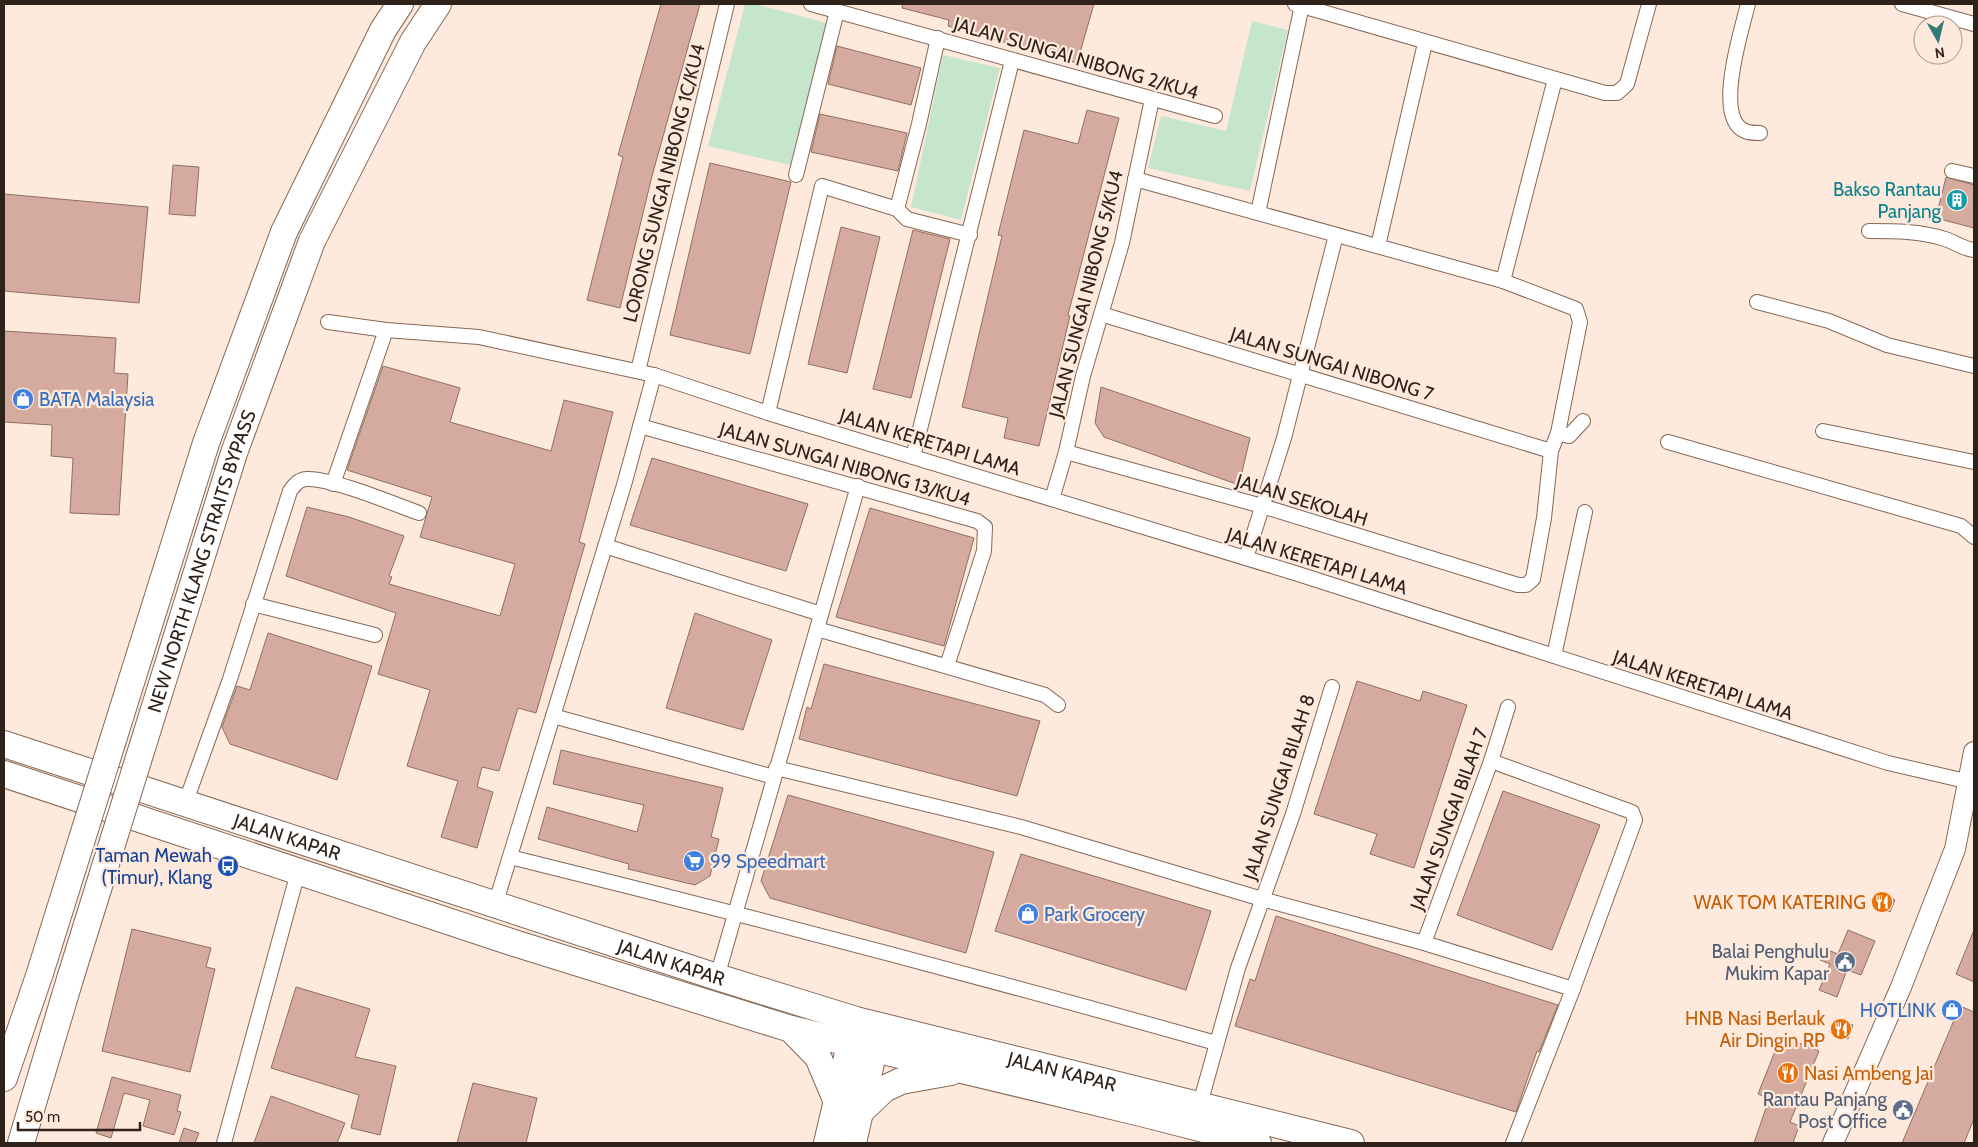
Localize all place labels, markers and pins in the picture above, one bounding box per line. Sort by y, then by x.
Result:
place label: Bakso Rantau Panjang [1833,178,1942,223]
building icon: Bakso Rantau Panjang [1945,188,1969,212]
shop icon: BATA Malaysia [11,387,35,411]
place label: BATA Malaysia [39,388,154,411]
place label: Taman Mewah (Timur), Klang [95,844,213,889]
supermarket icon: 99 Speedmart [682,849,706,873]
place label: 99 Speedmart [710,850,826,873]
bus stop icon: Taman Mewah (Timur), Klang [216,854,240,878]
restaurant icon: WAK TOM KATERING [1870,890,1894,914]
place label: WAK TOM KATERING [1694,891,1866,914]
shop icon: Park Grocery [1016,902,1040,926]
place label: Park Grocery [1044,903,1146,926]
place label: Balai Penghulu Mukim Kapar [1712,940,1829,985]
public building icon: Balai Penghulu Mukim Kapar [1833,950,1857,974]
shop icon: HOTLINK [1940,998,1964,1022]
place label: HOTLINK [1860,999,1936,1022]
place label: HNB Nasi Berlauk Air Dingin RP [1685,1007,1825,1052]
restaurant icon: HNB Nasi Berlauk Air Dingin RP [1829,1017,1853,1041]
restaurant icon: Nasi Ambeng Jai [1776,1061,1800,1085]
place label: Nasi Ambeng Jai [1804,1062,1933,1085]
place label: Rantau Panjang Post Office [1763,1088,1888,1133]
public building icon: Rantau Panjang Post Office [1891,1098,1915,1122]

